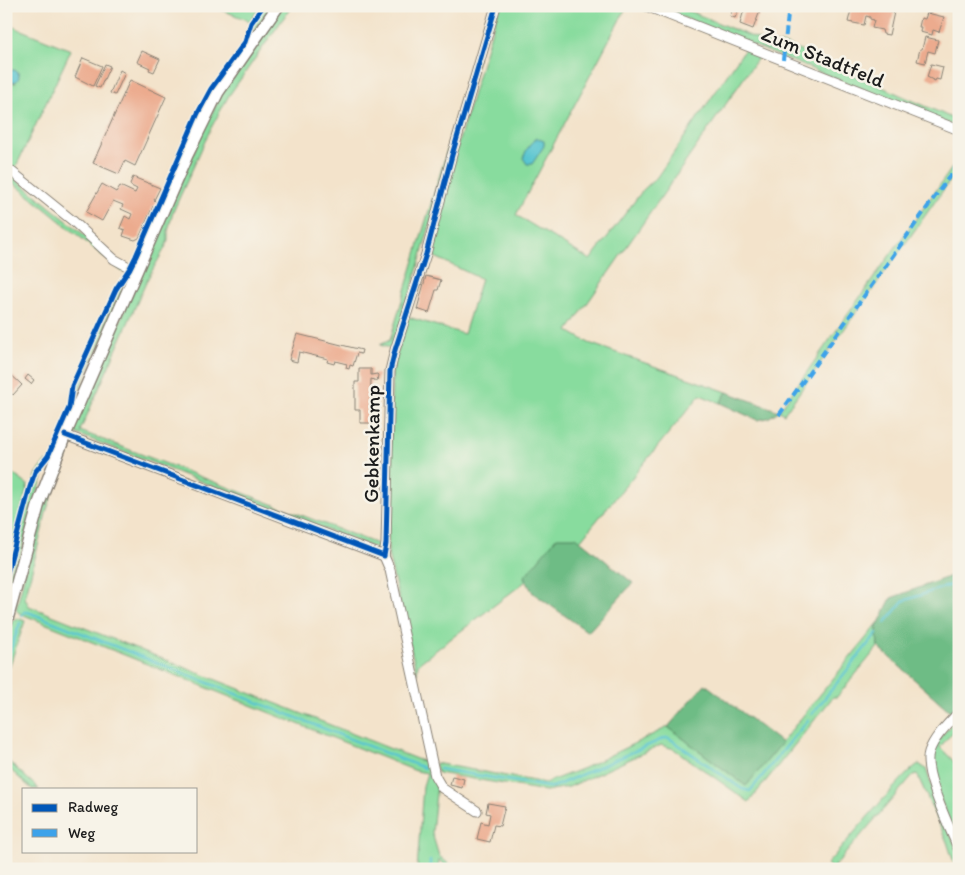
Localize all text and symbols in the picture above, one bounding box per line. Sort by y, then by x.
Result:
street label: Zum Stadtfeld [758,20,889,93]
street label: Gebkenkamp [358,385,385,503]
legend [22,788,198,852]
text: Radweg [68,798,118,816]
text: Weg [68,824,95,842]

